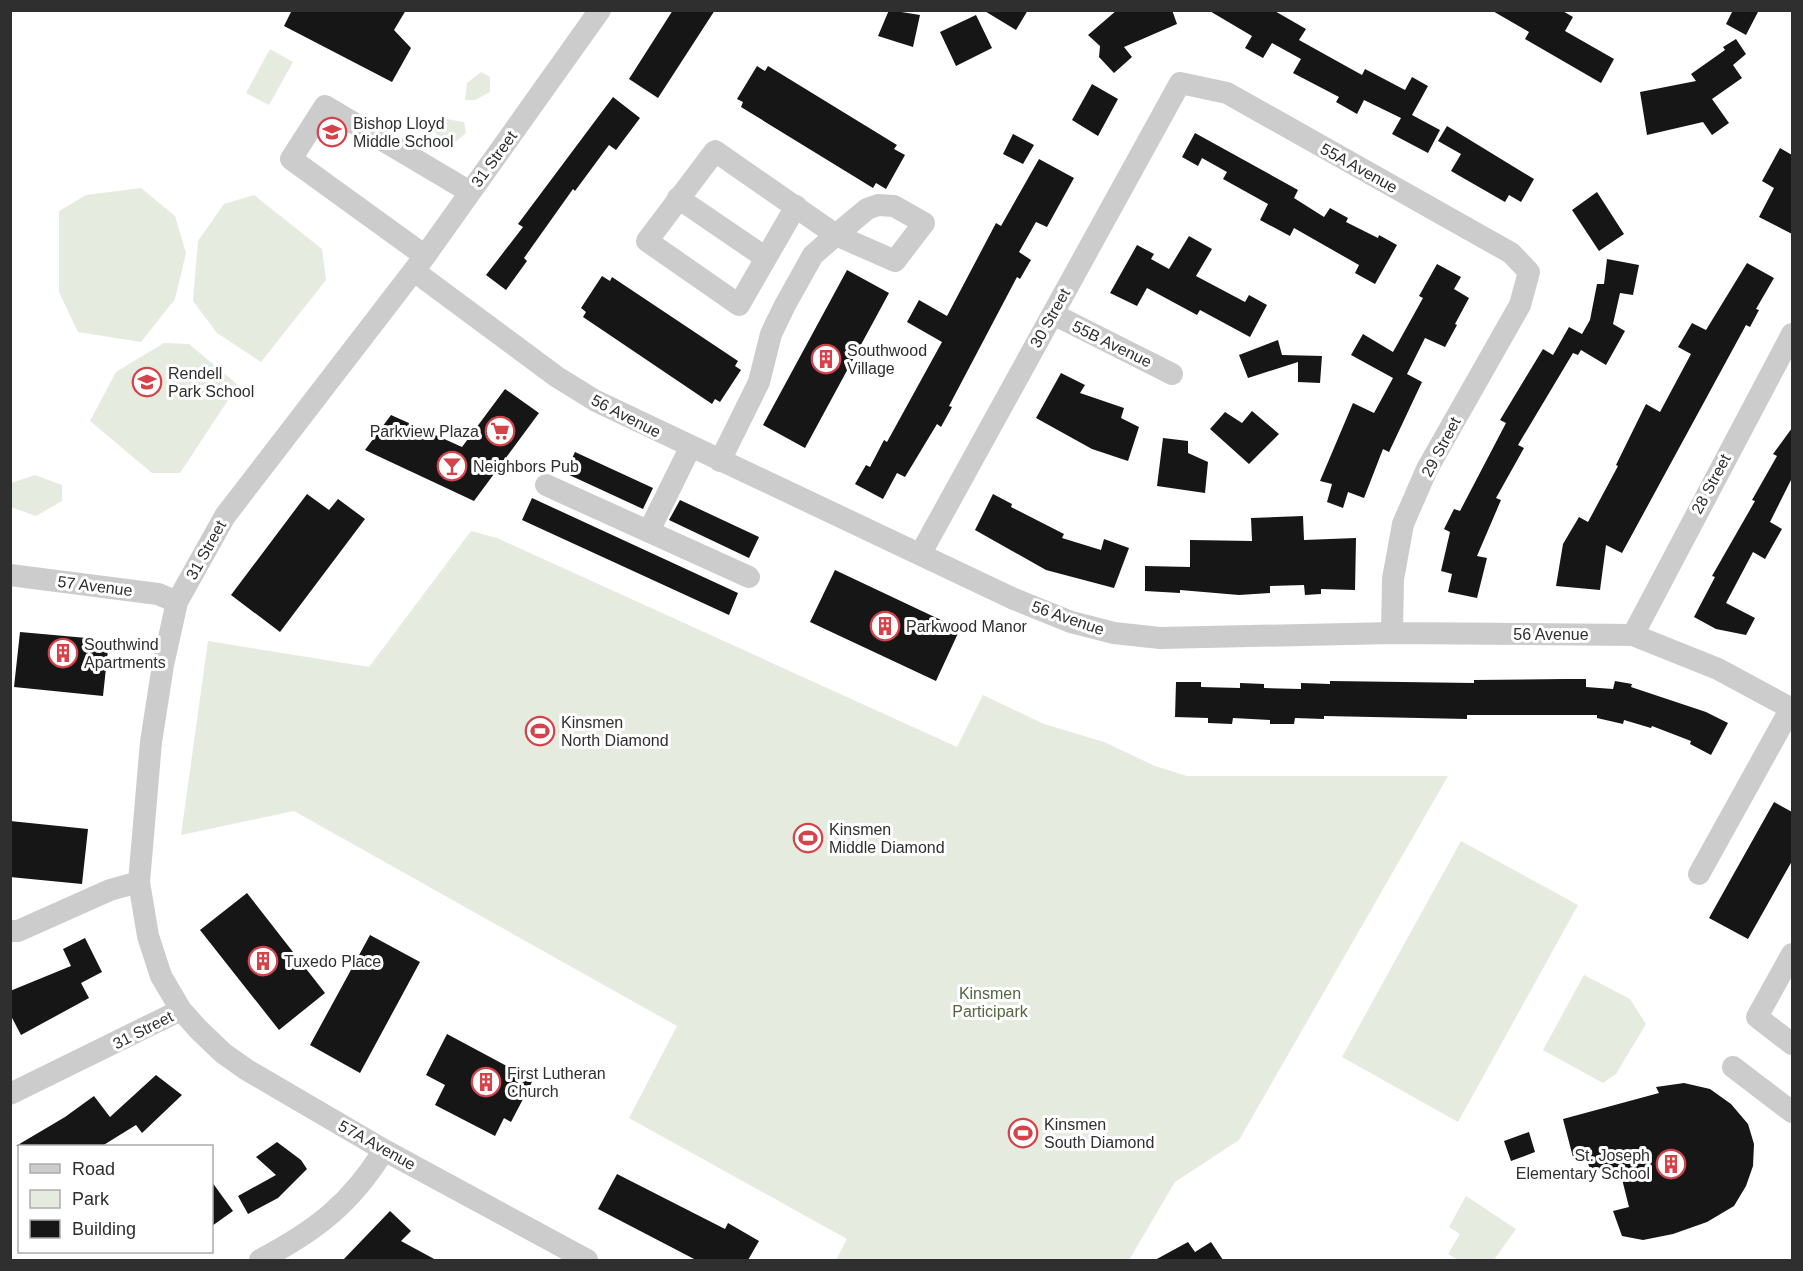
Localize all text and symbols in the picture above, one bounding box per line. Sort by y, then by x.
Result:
place label: Bishop Lloyd Middle School [353,115,454,150]
school or university icon: Bishop Lloyd Middle School [316,116,348,148]
street label: 31 Street [468,127,520,190]
street label: 55A Avenue [1318,140,1400,196]
street label: 30 Street [1027,285,1073,351]
street label: 55B Avenue [1070,318,1154,371]
place label: Southwood Village [847,342,927,377]
building icon: Southwood Village [810,343,842,375]
place label: Rendell Park School [168,365,254,400]
school or university icon: Rendell Park School [131,366,163,398]
street label: 56 Avenue [589,391,664,441]
street label: 29 Street [1418,414,1464,480]
supermarket icon: Parkview Plaza [484,415,516,447]
place label: Parkview Plaza [370,423,479,440]
bar icon: Neighbors Pub [436,450,468,482]
street label: 28 Street [1688,451,1734,517]
place label: Neighbors Pub [473,458,579,475]
street label: 31 Street [183,517,229,583]
street label: 57 Avenue [57,573,134,599]
street label: 56 Avenue [1030,598,1106,638]
building icon: Parkwood Manor [869,610,901,642]
place label: Parkwood Manor [906,618,1028,635]
street label: 56 Avenue [1513,626,1589,643]
place label: Southwind Apartments [84,636,166,671]
building icon: Southwind Apartments [47,637,79,669]
place label: Kinsmen North Diamond [561,714,669,749]
sports icon: Kinsmen North Diamond [524,715,556,747]
place label: Kinsmen Middle Diamond [829,821,945,856]
sports icon: Kinsmen Middle Diamond [792,822,824,854]
building icon: Tuxedo Place [247,945,279,977]
place label: Tuxedo Place [284,953,381,970]
park label: Kinsmen Participark [952,985,1029,1020]
street label: 31 Street [110,1007,176,1052]
place label: First Lutheran Church [507,1065,606,1100]
building icon: First Lutheran Church [470,1066,502,1098]
place label: Kinsmen South Diamond [1044,1116,1154,1151]
street label: 57A Avenue [336,1117,418,1173]
sports icon: Kinsmen South Diamond [1007,1117,1039,1149]
legend [18,1145,213,1253]
place label: St. Joseph Elementary School [1516,1147,1650,1182]
building icon: St. Joseph Elementary School [1655,1148,1687,1180]
text: Road [72,1159,115,1179]
text: Park [72,1189,110,1209]
text: Building [72,1219,136,1239]

